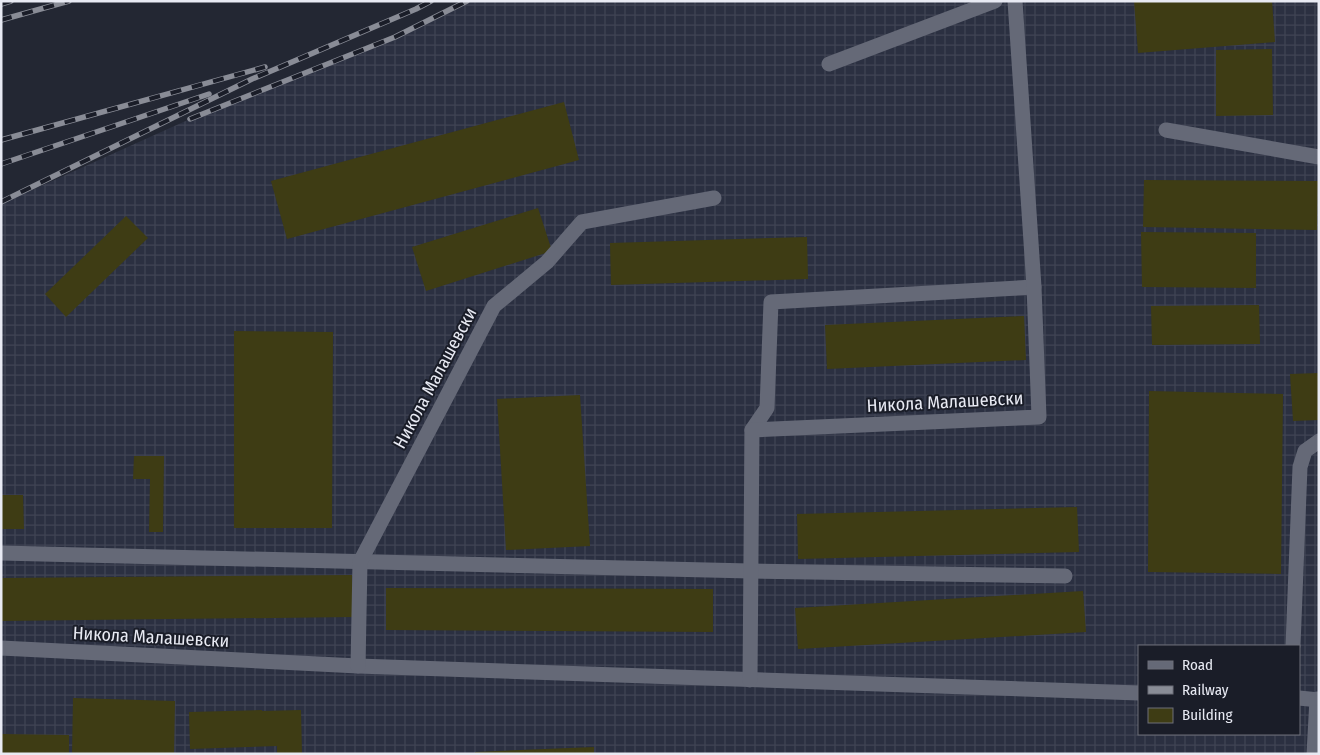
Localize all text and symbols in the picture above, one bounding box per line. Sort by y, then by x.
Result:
street label: Никола Малашевски [389,304,481,452]
street label: Никола Малашевски [866,387,1024,417]
street label: Никола Малашевски [72,622,230,652]
legend [1138,645,1300,735]
text: Road [1182,656,1213,674]
text: Railway [1182,681,1229,699]
text: Building [1182,706,1233,724]

